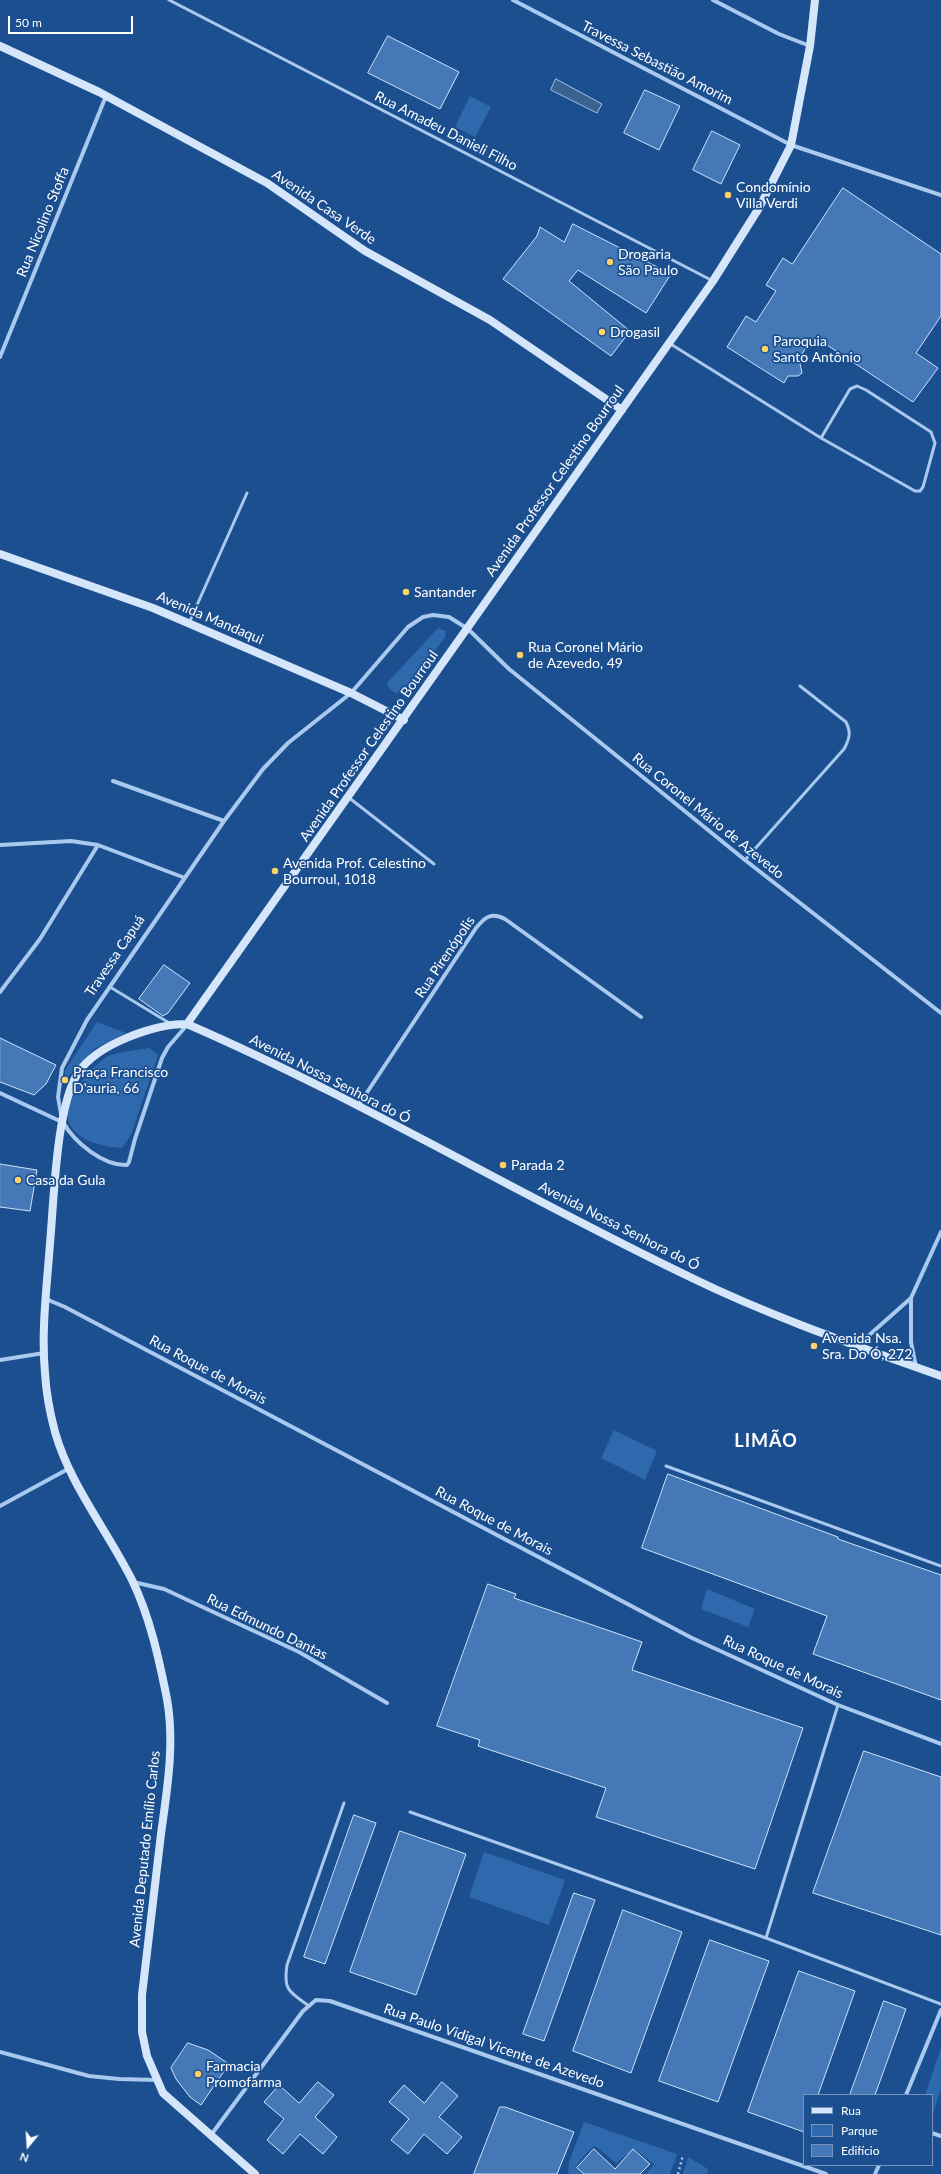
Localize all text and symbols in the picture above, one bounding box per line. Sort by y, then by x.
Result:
scale bar [10,8,135,34]
text: 50 m [15,15,42,30]
street label: Travessa Sebastião Amorim [579,18,735,108]
street label: Rua Amadeu Danieli Filho [372,88,520,174]
street label: Rua Nicolino Stoffa [13,164,73,280]
street label: Avenida Casa Verde [269,166,379,248]
place label: Condomínio Villa Verdi [736,179,811,212]
marker: Condomínio Villa Verdi [723,190,733,200]
place label: Drogaria São Paulo [618,246,678,278]
marker: Drogaria São Paulo [605,257,615,267]
place label: Drogasil [610,324,660,340]
marker: Drogasil [597,327,607,337]
place label: Paroquia Santo Antônio [773,333,861,366]
marker: Paroquia Santo Antônio [760,344,770,354]
street label: Avenida Professor Celestino Bourroul [482,382,628,580]
place label: Santander [414,584,476,600]
marker: Santander [401,587,411,597]
street label: Avenida Mandaqui [154,588,266,648]
place label: Rua Coronel Mário de Azevedo, 49 [528,639,643,672]
street label: Avenida Professor Celestino Bourroul [296,647,442,845]
marker: Rua Coronel Mário de Azevedo, 49 [515,650,525,660]
street label: Rua Coronel Mário de Azevedo [629,750,787,882]
place label: Avenida Prof. Celestino Bourroul, 1018 [283,855,426,888]
marker: Avenida Prof. Celestino Bourroul, 1018 [270,866,280,876]
street label: Travessa Capuá [82,912,148,1000]
street label: Rua Pirenópolis [411,913,479,1001]
street label: Avenida Nossa Senhora do Ó [247,1031,413,1127]
place label: Praça Francisco D'auria, 66 [73,1064,168,1096]
marker: Praça Francisco D'auria, 66 [60,1075,70,1085]
place label: Parada 2 [511,1157,565,1173]
marker: Parada 2 [498,1160,508,1170]
place label: Casa da Gula [26,1172,105,1188]
marker: Casa da Gula [13,1175,23,1185]
street label: Avenida Nossa Senhora do Ó [536,1178,702,1274]
place label: Avenida Nsa. Sra. Do Ó, 272 [822,1330,912,1362]
street label: Rua Roque de Morais [146,1332,270,1408]
marker: Avenida Nsa. Sra. Do Ó, 272 [809,1341,819,1351]
district label: LIMÃO [734,1430,798,1452]
street label: Rua Roque de Morais [432,1483,556,1559]
street label: Rua Edmundo Dantas [204,1590,330,1664]
street label: Rua Roque de Morais [720,1632,846,1702]
street label: Avenida Deputado Emílio Carlos [126,1750,164,1948]
street label: Rua Paulo Vidigal Vicente de Azevedo [382,2000,606,2092]
place label: Farmacia Promofarma [206,2058,282,2090]
marker: Farmacia Promofarma [193,2069,203,2079]
legend [803,2094,933,2166]
text: Rua [841,2103,861,2118]
text: Parque [841,2123,878,2138]
north arrow [8,2126,48,2166]
text: Edifício [841,2143,880,2158]
text: N [18,2150,30,2165]

